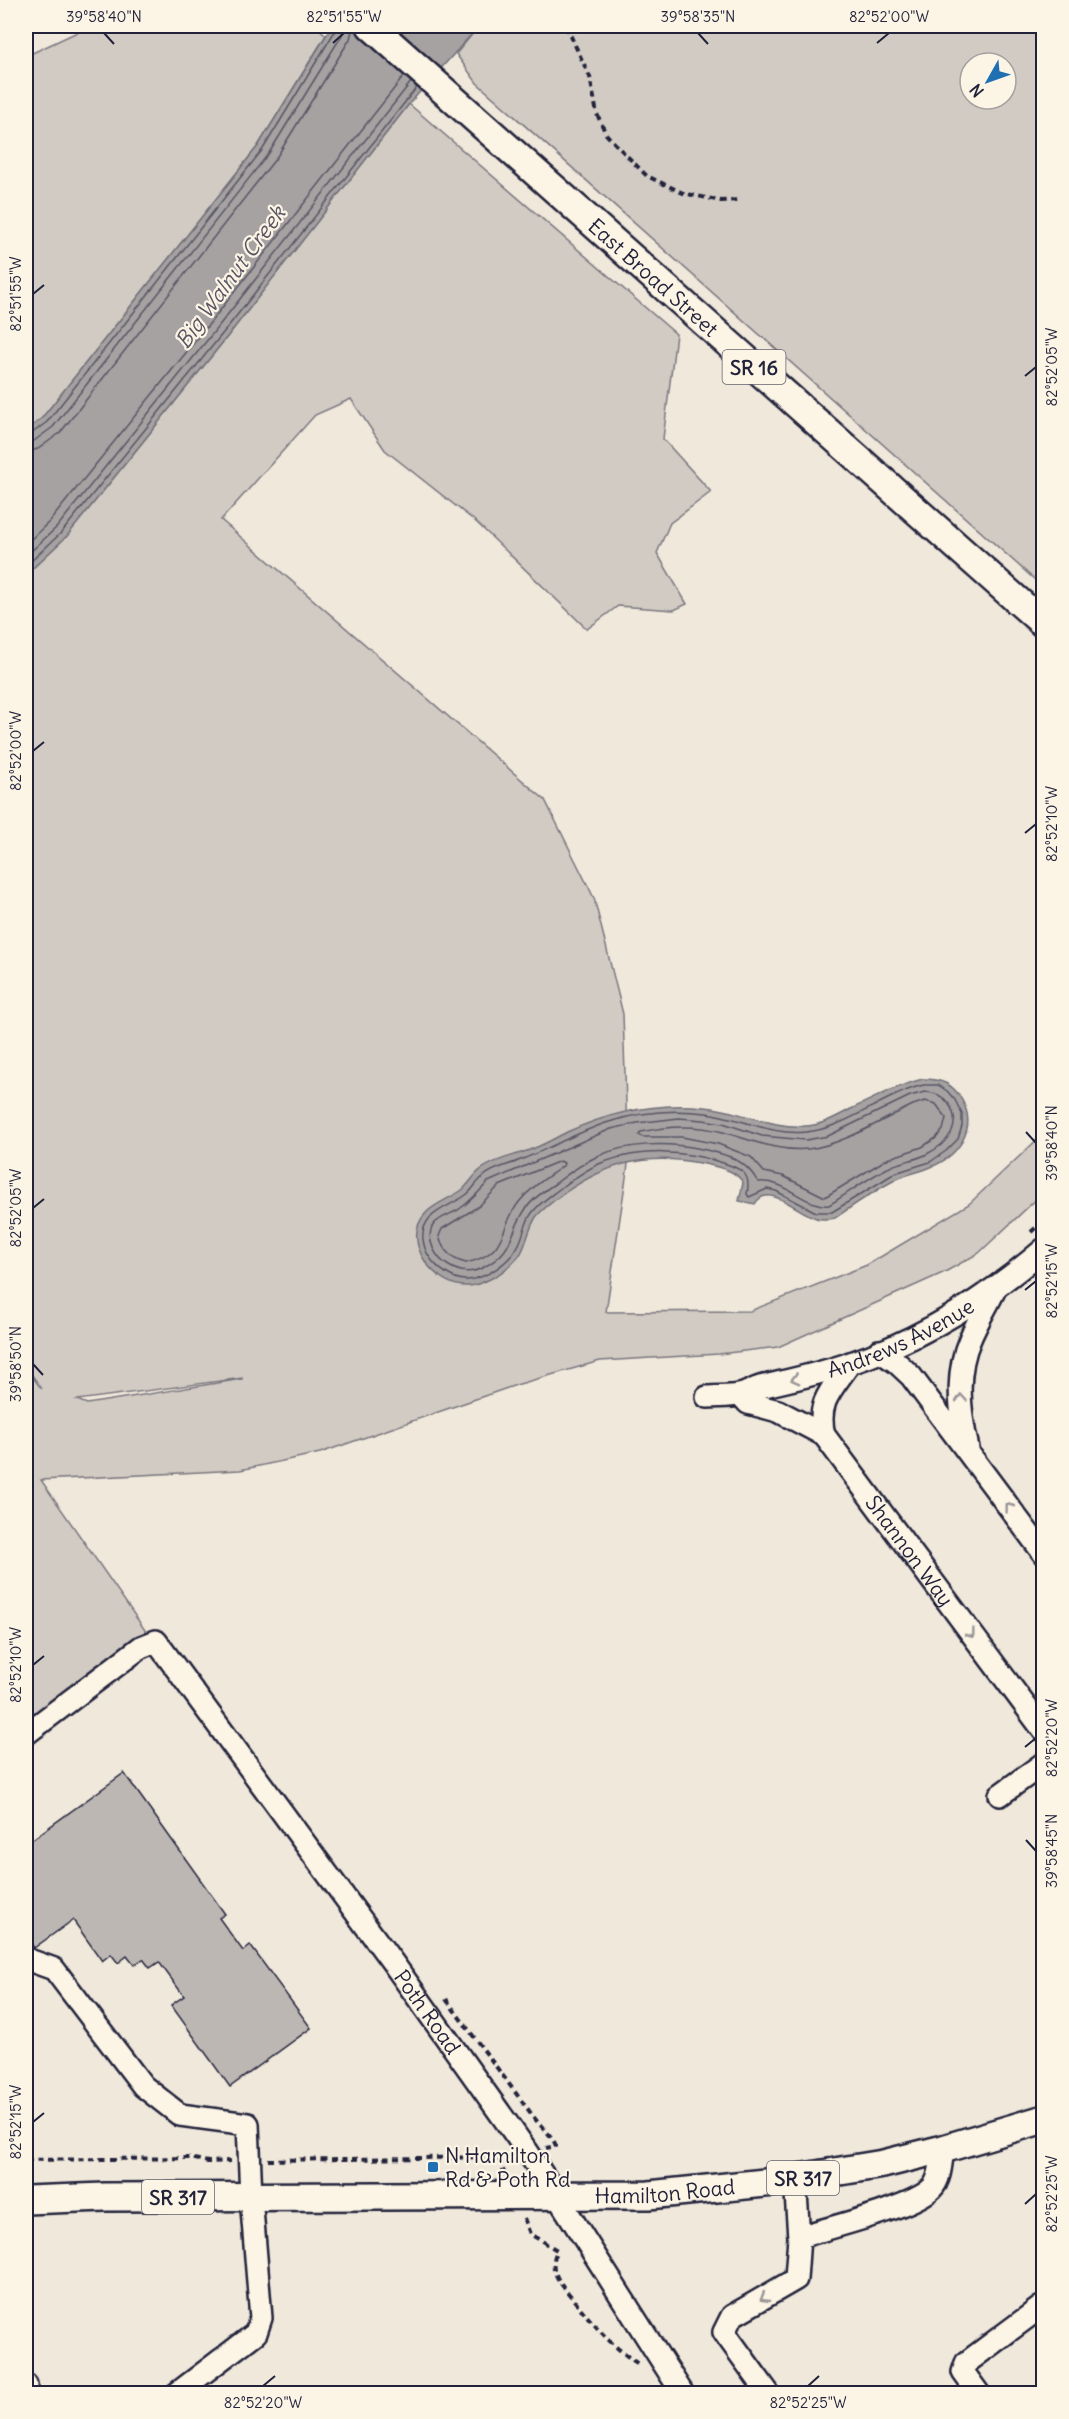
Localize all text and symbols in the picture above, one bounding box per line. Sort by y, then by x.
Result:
text: 39°58'40"N [66,7,142,26]
text: 82°51'55"W [306,7,382,26]
text: 39°58'35"N [661,7,735,26]
text: 82°52'00"W [849,7,929,26]
north arrow [958,51,1018,111]
text: N [965,80,988,101]
water label: Big Walnut Creek [169,199,292,354]
street label: East Broad Street [583,212,724,342]
text: 82°51'55"W [6,256,25,332]
text: 82°52'05"W [1042,327,1061,406]
road number: SR 16 [722,350,786,384]
text: 82°52'00"W [6,711,25,791]
text: 82°52'10"W [1042,786,1061,862]
text: 39°58'40"N [1042,1105,1061,1181]
text: 82°52'05"W [6,1168,25,1247]
text: 82°52'15"W [1042,1243,1061,1318]
street label: Andrews Avenue [824,1292,979,1383]
text: 39°58'50"N [6,1326,25,1402]
one-way arrow [790,1372,800,1385]
one-way arrow [954,1394,967,1403]
street label: Shannon Way [860,1490,960,1611]
one-way arrow [1005,1503,1016,1514]
text: 82°52'10"W [6,1627,25,1703]
one-way arrow [963,1627,974,1638]
text: 82°52'20"W [1042,1698,1061,1777]
text: 39°58'45"N [1042,1814,1061,1888]
street label: Poth Road [388,1964,467,2059]
text: 82°52'15"W [6,2084,25,2159]
place label: N Hamilton Rd & Poth Rd [445,2142,570,2193]
text: 82°52'25"W [1042,2155,1061,2233]
marker: N Hamilton Rd & Poth Rd [426,2160,440,2174]
road number: SR 317 [767,2161,839,2195]
street label: Hamilton Road [595,2173,736,2209]
road number: SR 317 [142,2180,214,2214]
one-way arrow [760,2290,770,2302]
text: 82°52'20"W [224,2393,303,2412]
text: 82°52'25"W [769,2393,847,2412]

